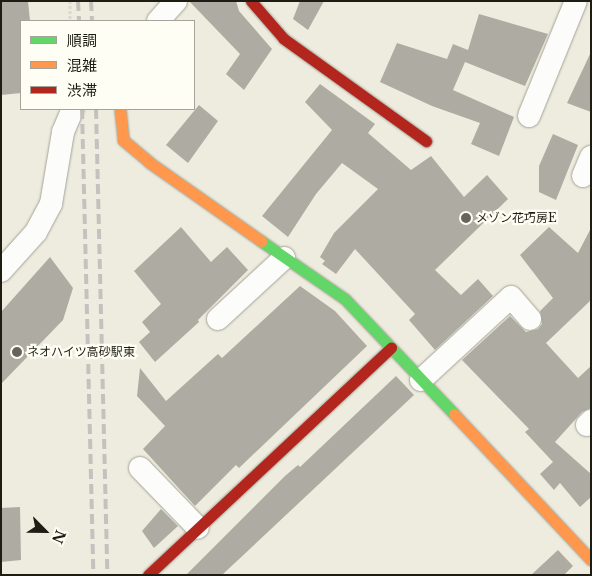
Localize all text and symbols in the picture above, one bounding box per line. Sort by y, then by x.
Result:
legend [20,20,195,110]
text: 順調 [67,31,97,50]
text: 混雑 [67,56,97,75]
text: 渋滞 [67,81,97,100]
place label: メゾン花巧房E [476,211,557,225]
marker: メゾン花巧房E [460,212,472,224]
place label: ネオハイツ高砂駅東 [27,345,135,359]
marker: ネオハイツ高砂駅東 [11,346,23,358]
north arrow [20,506,70,556]
text: N [48,527,70,546]

